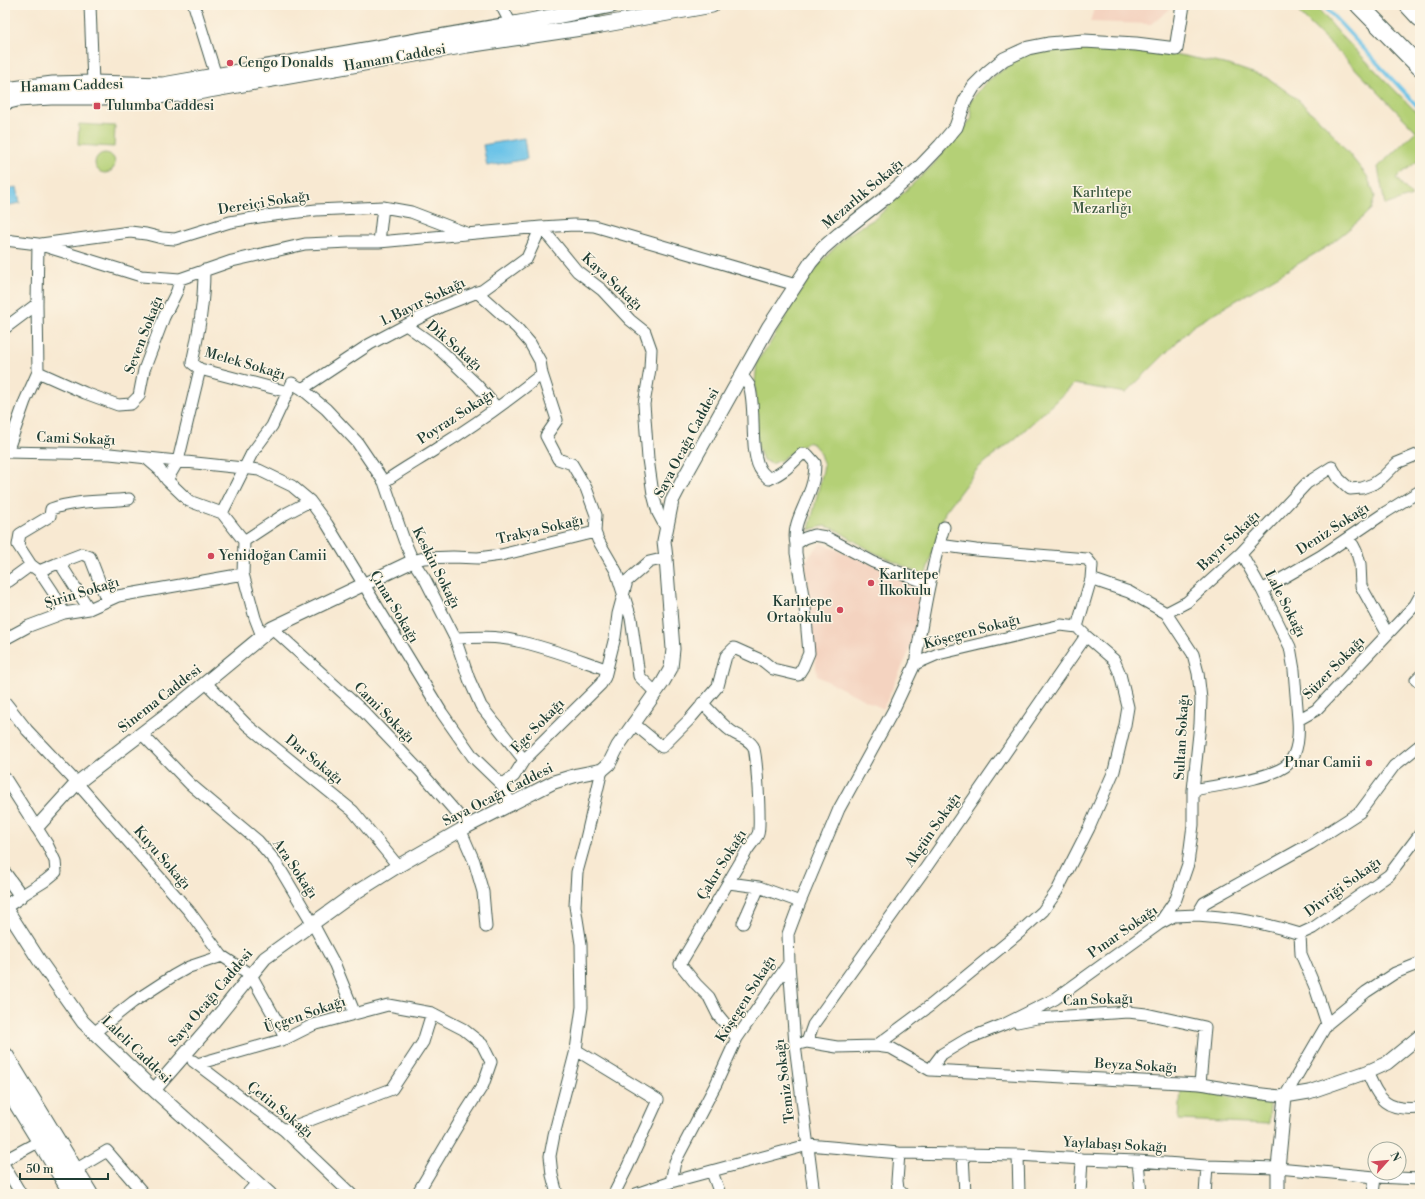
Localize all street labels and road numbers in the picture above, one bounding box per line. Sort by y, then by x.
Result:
street label: Hamam Caddesi [343,40,448,76]
street label: Hamam Caddesi [20,75,124,97]
street label: Mezarlık Sokağı [819,155,908,233]
street label: Dereiçi Sokağı [217,187,312,219]
street label: Kaya Sokağı [578,249,647,315]
street label: 1. Bayır Sokağı [378,274,469,330]
street label: Seven Sokağı [121,293,167,377]
street label: Dik Sokağı [422,317,486,375]
street label: Melek Sokağı [202,344,288,384]
street label: Poyraz Sokağı [414,385,498,449]
street label: Saya Ocağı Caddesi [650,385,724,501]
street label: Cami Sokağı [36,429,116,449]
street label: Deniz Sokağı [1293,499,1373,559]
street label: Bayır Sokağı [1193,507,1264,576]
street label: Trakya Sokağı [495,511,586,549]
street label: Keskin Sokağı [408,524,464,612]
street label: Lale Sokağı [1260,567,1310,641]
street label: Çınar Sokağı [365,568,423,647]
street label: Şirin Sokağı [42,573,122,613]
street label: Köşegen Sokağı [922,610,1023,654]
street label: Süzer Sokağı [1299,632,1369,704]
street label: Sinema Caddesi [115,661,206,737]
street label: Cami Sokağı [350,679,419,748]
street label: Sultan Sokağı [1171,693,1193,781]
street label: Ege Sokağı [507,695,569,757]
street label: Dar Sokağı [281,731,347,789]
street label: Saya Ocağı Caddesi [440,759,557,831]
street label: Akgün Sokağı [900,789,965,871]
street label: Kuyu Sokağı [129,822,195,894]
street label: Çakır Sokağı [693,826,751,904]
street label: Ara Sokağı [268,835,322,903]
street label: Divriği Sokağı [1301,853,1385,921]
street label: Pınar Sokağı [1085,901,1162,963]
street label: Saya Ocağı Caddesi [165,945,257,1051]
street label: Köşegen Sokağı [712,952,780,1046]
street label: Can Sokağı [1062,990,1134,1010]
street label: Üçgen Sokağı [261,991,349,1037]
street label: Laleli Caddesi [98,1012,175,1088]
street label: Temiz Sokağı [771,1037,799,1124]
street label: Beyza Sokağı [1093,1055,1178,1077]
street label: Çetin Sokağı [243,1078,317,1142]
street label: Yaylabaşı Sokağı [1061,1133,1168,1157]

